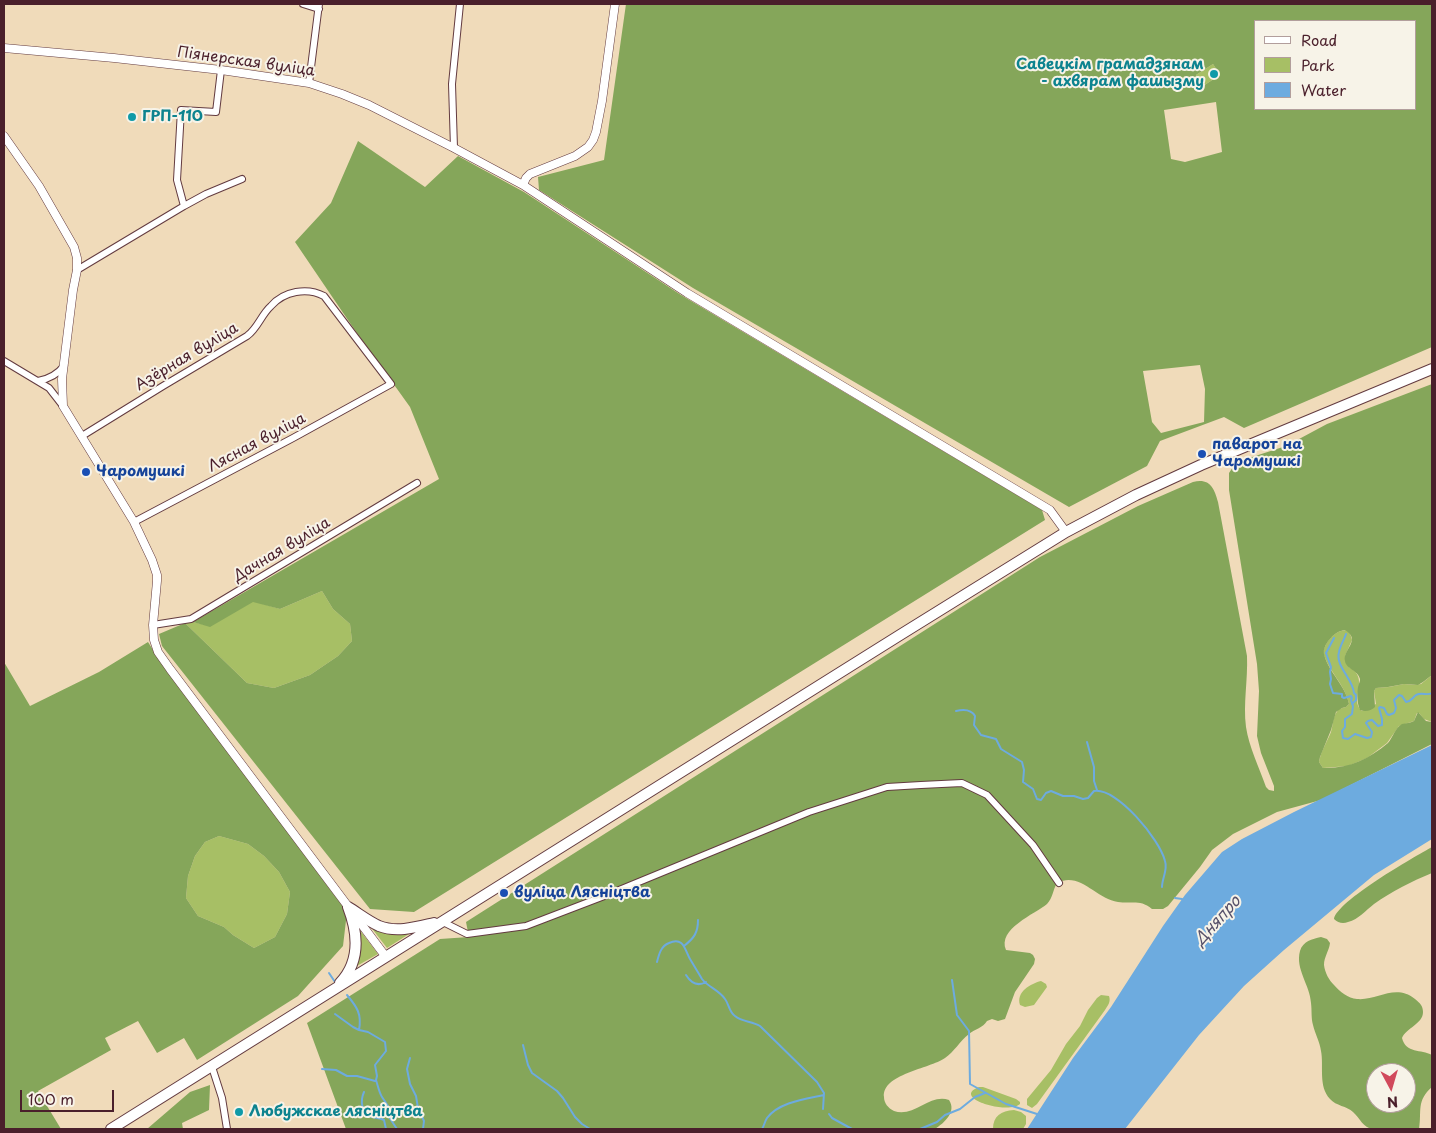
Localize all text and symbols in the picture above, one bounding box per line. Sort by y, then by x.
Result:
legend [1254,20,1416,110]
text: Road [1301,28,1337,51]
street label: Піянерская вуліца [176,43,316,81]
text: Park [1301,53,1335,76]
place label: Савецкім грамадзянам - ахвярам фашызму [1016,56,1204,91]
marker: Савецкім грамадзянам - ахвярам фашызму [1208,68,1220,80]
text: Water [1301,78,1346,101]
place label: ГРП-110 [142,108,203,126]
marker: ГРП-110 [126,111,138,123]
street label: Азёрная вуліца [132,319,242,395]
street label: Лясная вуліца [205,410,309,476]
place label: паварот на Чаромушкі [1212,436,1302,471]
marker: паварот на Чаромушкі [1196,448,1208,460]
place label: Чаромушкі [96,463,185,481]
marker: Чаромушкі [80,466,92,478]
street label: Дачная вуліца [230,514,334,586]
place label: вуліца Лясніцтва [514,884,650,902]
marker: вуліца Лясніцтва [498,887,510,899]
water label: Дняпро [1191,892,1245,950]
north arrow [1366,1063,1416,1113]
scale bar [22,1080,116,1112]
text: 100 m [28,1087,74,1110]
text: N [1386,1091,1399,1113]
place label: Любужскае лясніцтва [249,1103,423,1121]
marker: Любужскае лясніцтва [233,1106,245,1118]

